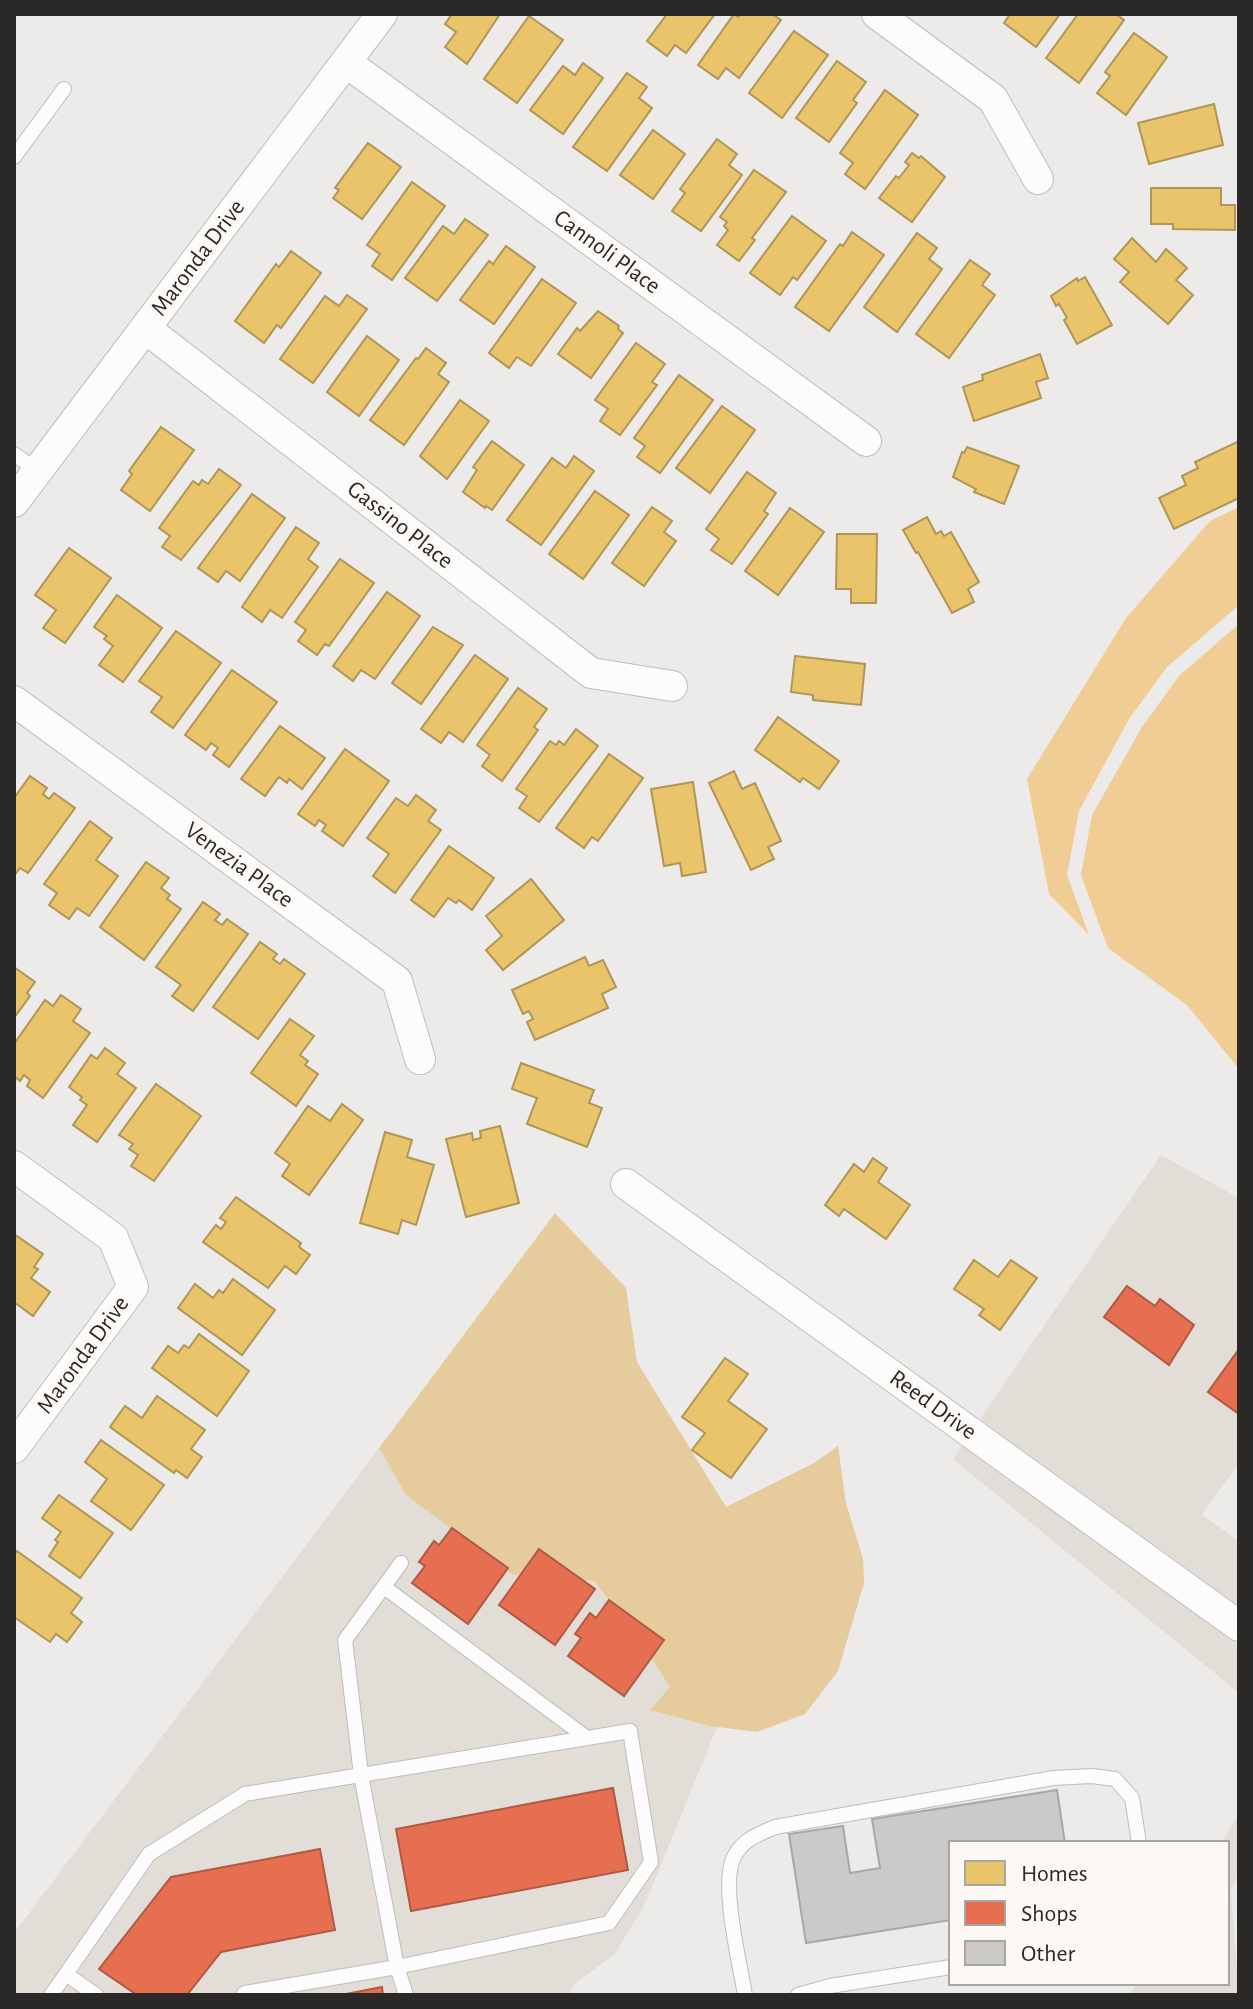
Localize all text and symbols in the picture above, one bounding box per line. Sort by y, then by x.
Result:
street label: Maronda Drive [147,195,249,321]
street label: Cannoli Place [549,206,665,298]
street label: Gassino Place [343,477,457,573]
street label: Venezia Place [180,818,298,912]
street label: Maronda Drive [33,1292,133,1418]
street label: Reed Drive [885,1366,981,1444]
legend [949,1841,1229,1985]
text: Homes [1021,1862,1088,1886]
text: Shops [1021,1902,1077,1926]
text: Other [1021,1942,1075,1966]

